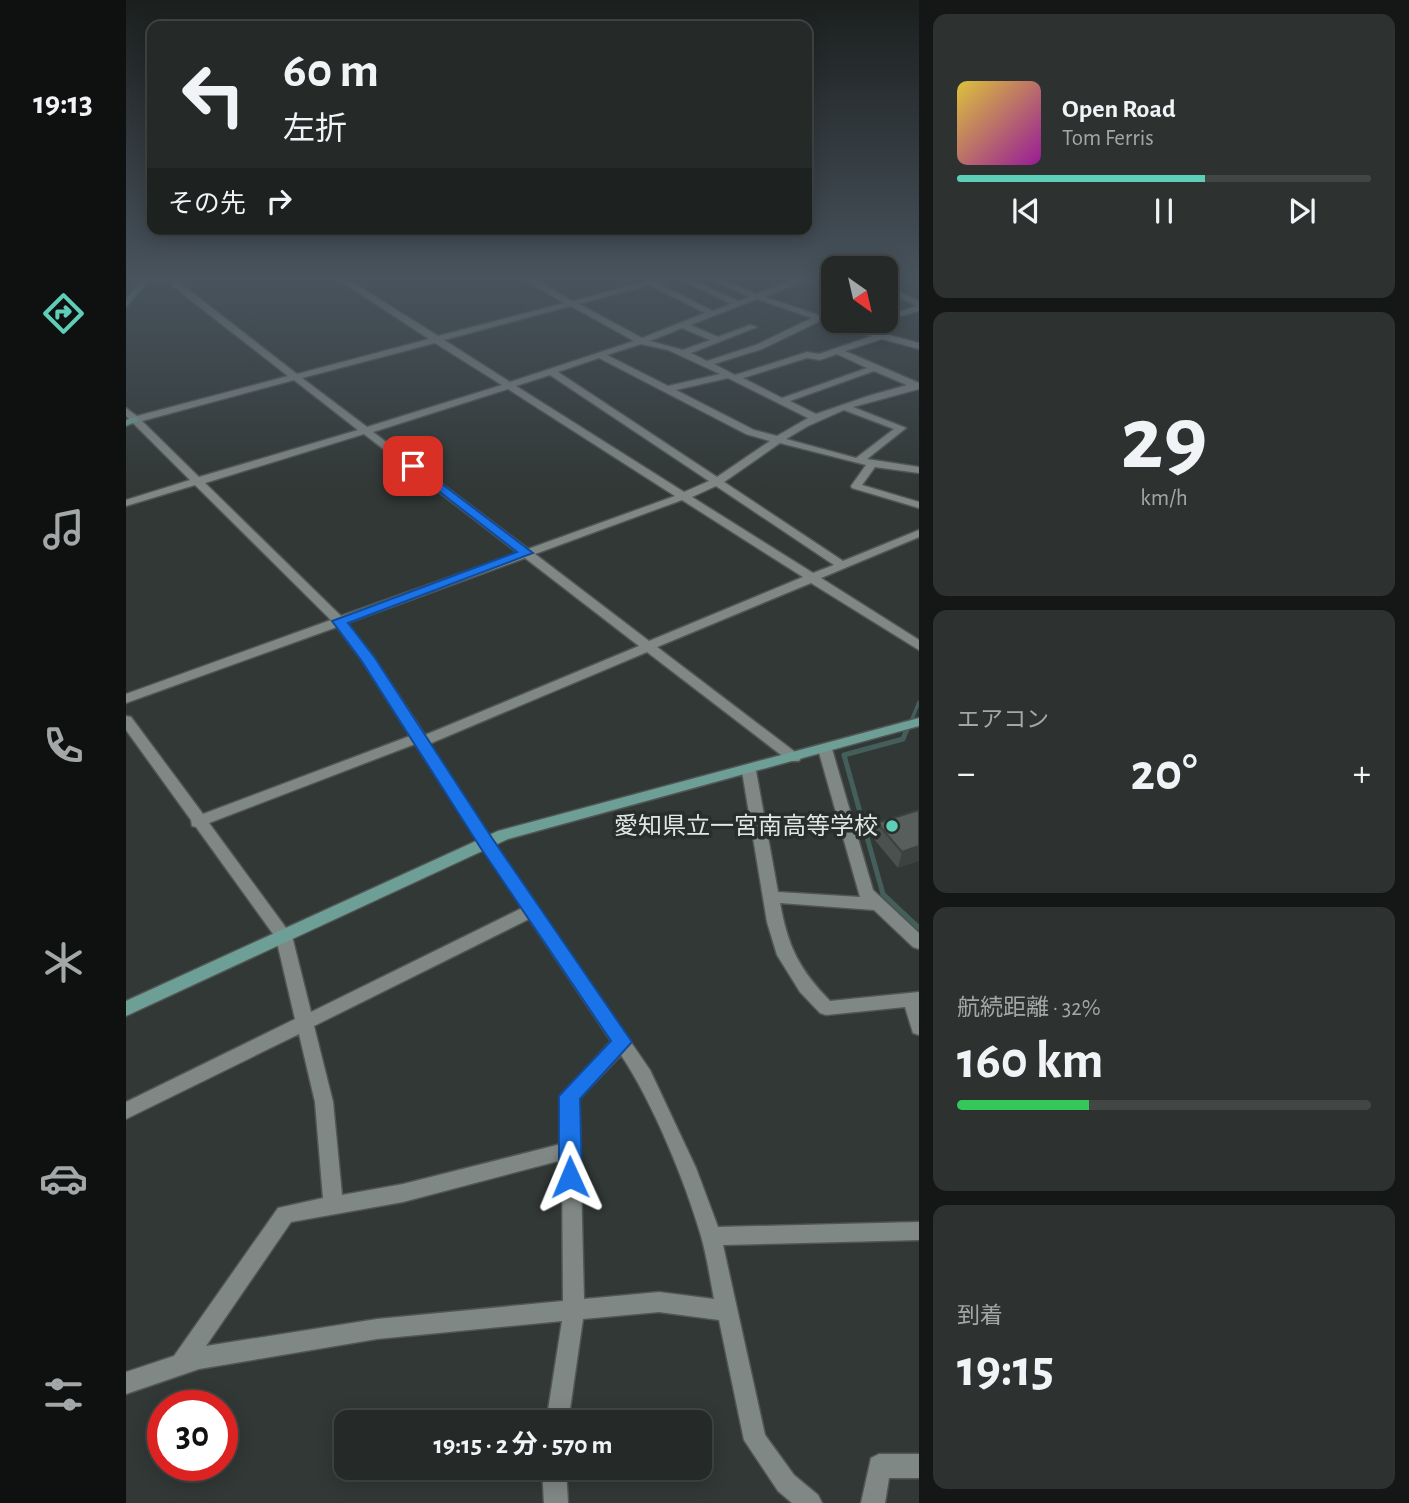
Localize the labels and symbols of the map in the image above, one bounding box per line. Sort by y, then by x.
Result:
north arrow [821,256,898,332]
pin [383,436,443,496]
place label: 愛知県立一宮南高等学校 [614,813,878,839]
marker: 愛知県立一宮南高等学校 [884,818,900,834]
position arrow [533,1140,607,1214]
speed limit sign: 30 [147,1390,238,1481]

